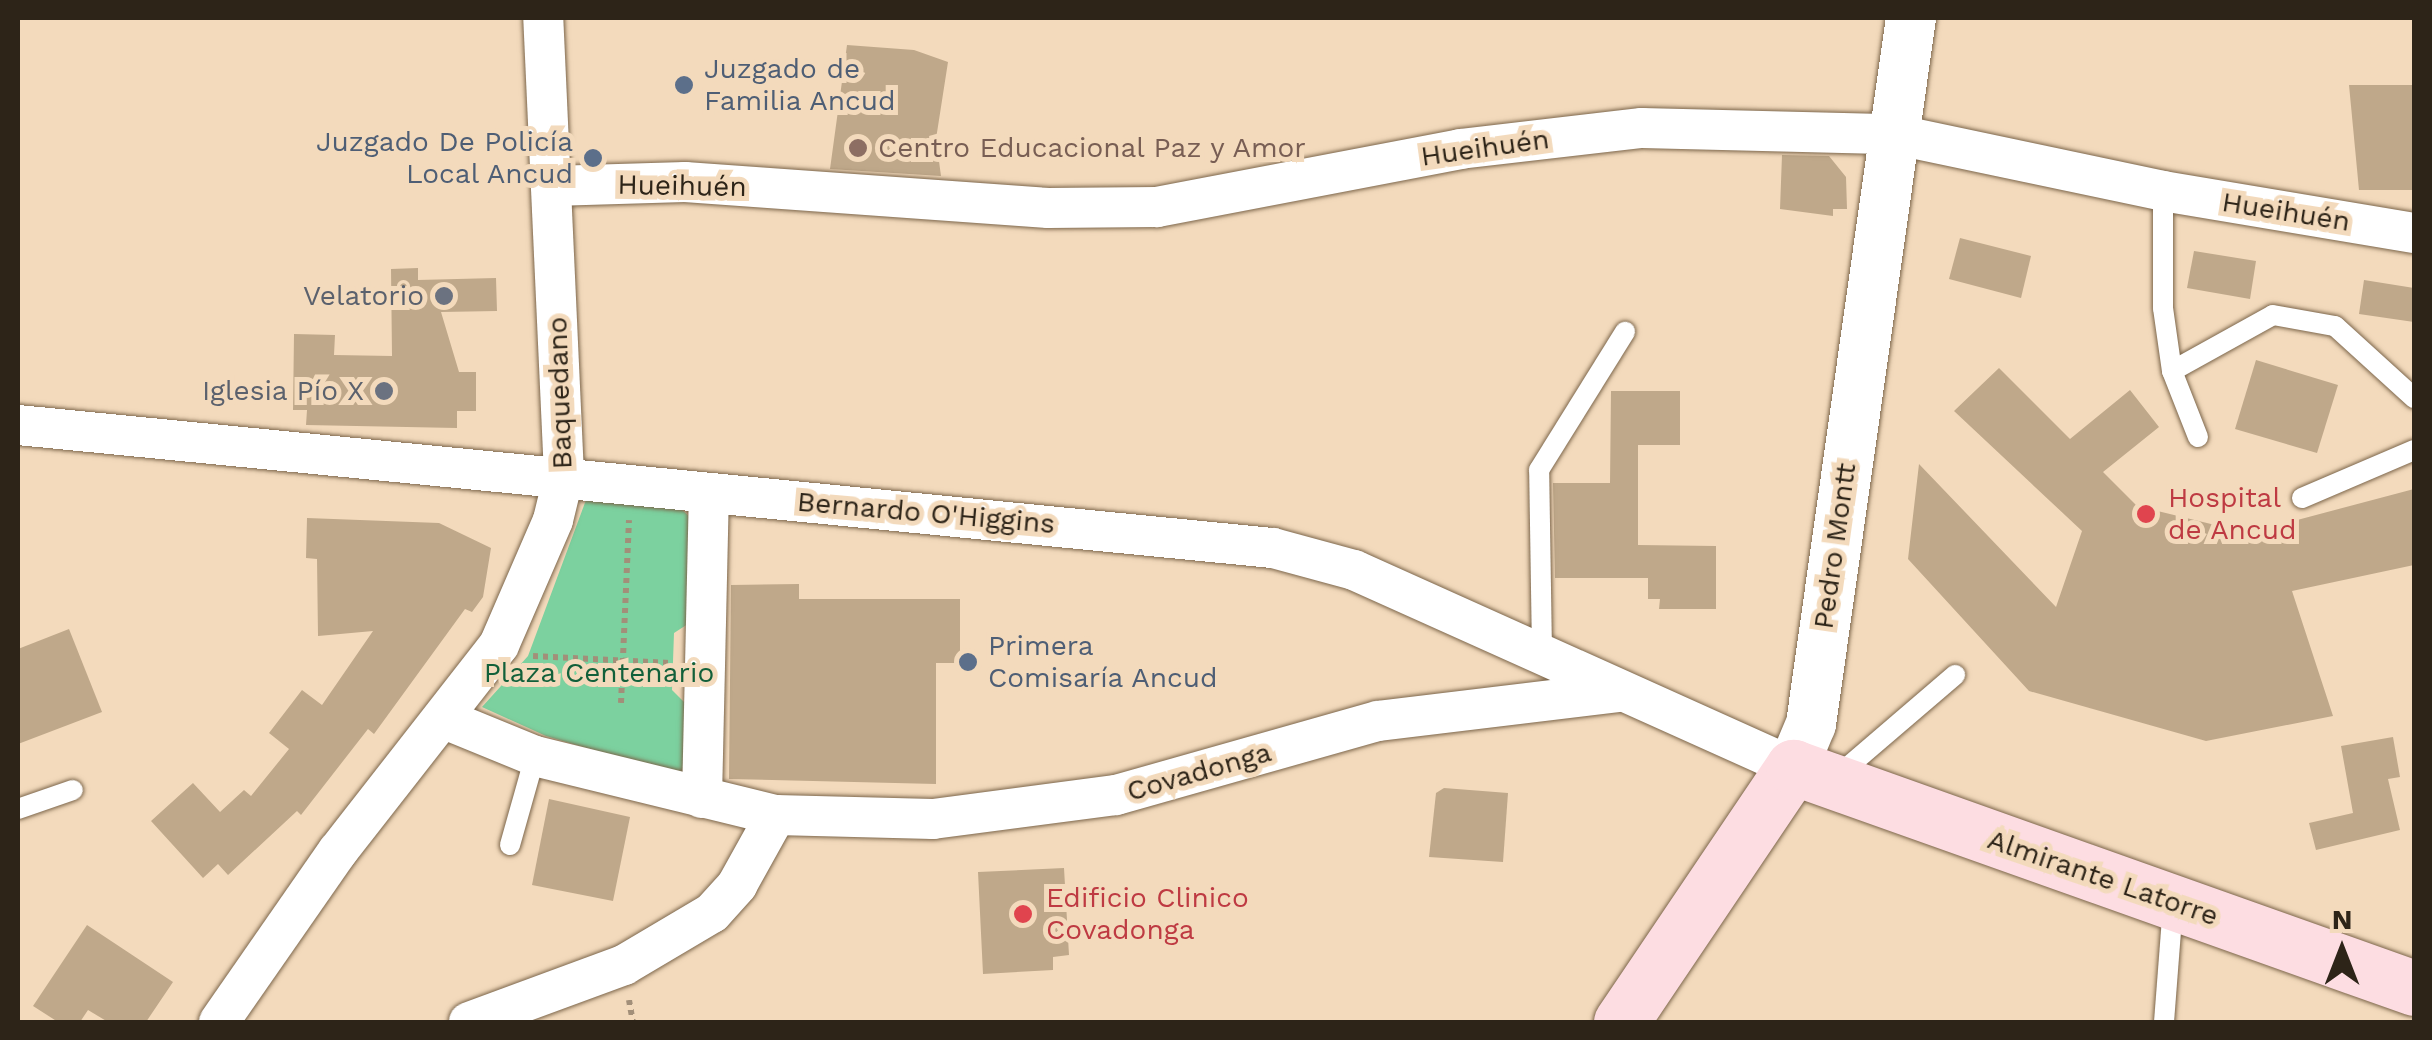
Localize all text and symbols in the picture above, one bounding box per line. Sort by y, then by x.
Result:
place label: Juzgado de Familia Ancud [704,52,897,118]
marker: Juzgado de Familia Ancud [673,74,695,96]
street label: Hueihuén [1419,122,1551,174]
place label: Juzgado De Policía Local Ancud [316,125,573,191]
place label: Centro Educacional Paz y Amor [878,131,1309,165]
marker: Centro Educacional Paz y Amor [847,137,869,159]
marker: Juzgado De Policía Local Ancud [582,147,604,169]
street label: Hueihuén [617,168,747,204]
street label: Hueihuén [2220,185,2352,239]
place label: Velatorio [303,279,424,313]
marker: Velatorio [433,285,455,307]
street label: Baquedano [541,316,579,470]
place label: Iglesia Pío X [201,374,364,408]
marker: Iglesia Pío X [373,380,395,402]
street label: Pedro Montt [1807,461,1863,631]
place label: Hospital de Ancud [2168,481,2298,547]
street label: Bernardo O'Higgins [796,485,1056,541]
marker: Hospital de Ancud [2133,501,2159,527]
place label: Primera Comisaría Ancud [988,629,1219,695]
marker: Primera Comisaría Ancud [957,651,979,673]
park label: Plaza Centenario [483,656,715,690]
street label: Covadonga [1123,735,1275,809]
street label: Almirante Latorre [1983,823,2223,933]
place label: Edificio Clinico Covadonga [1046,881,1249,947]
north arrow [2292,900,2392,1000]
marker: Edificio Clinico Covadonga [1010,901,1036,927]
text: N [2332,903,2352,936]

